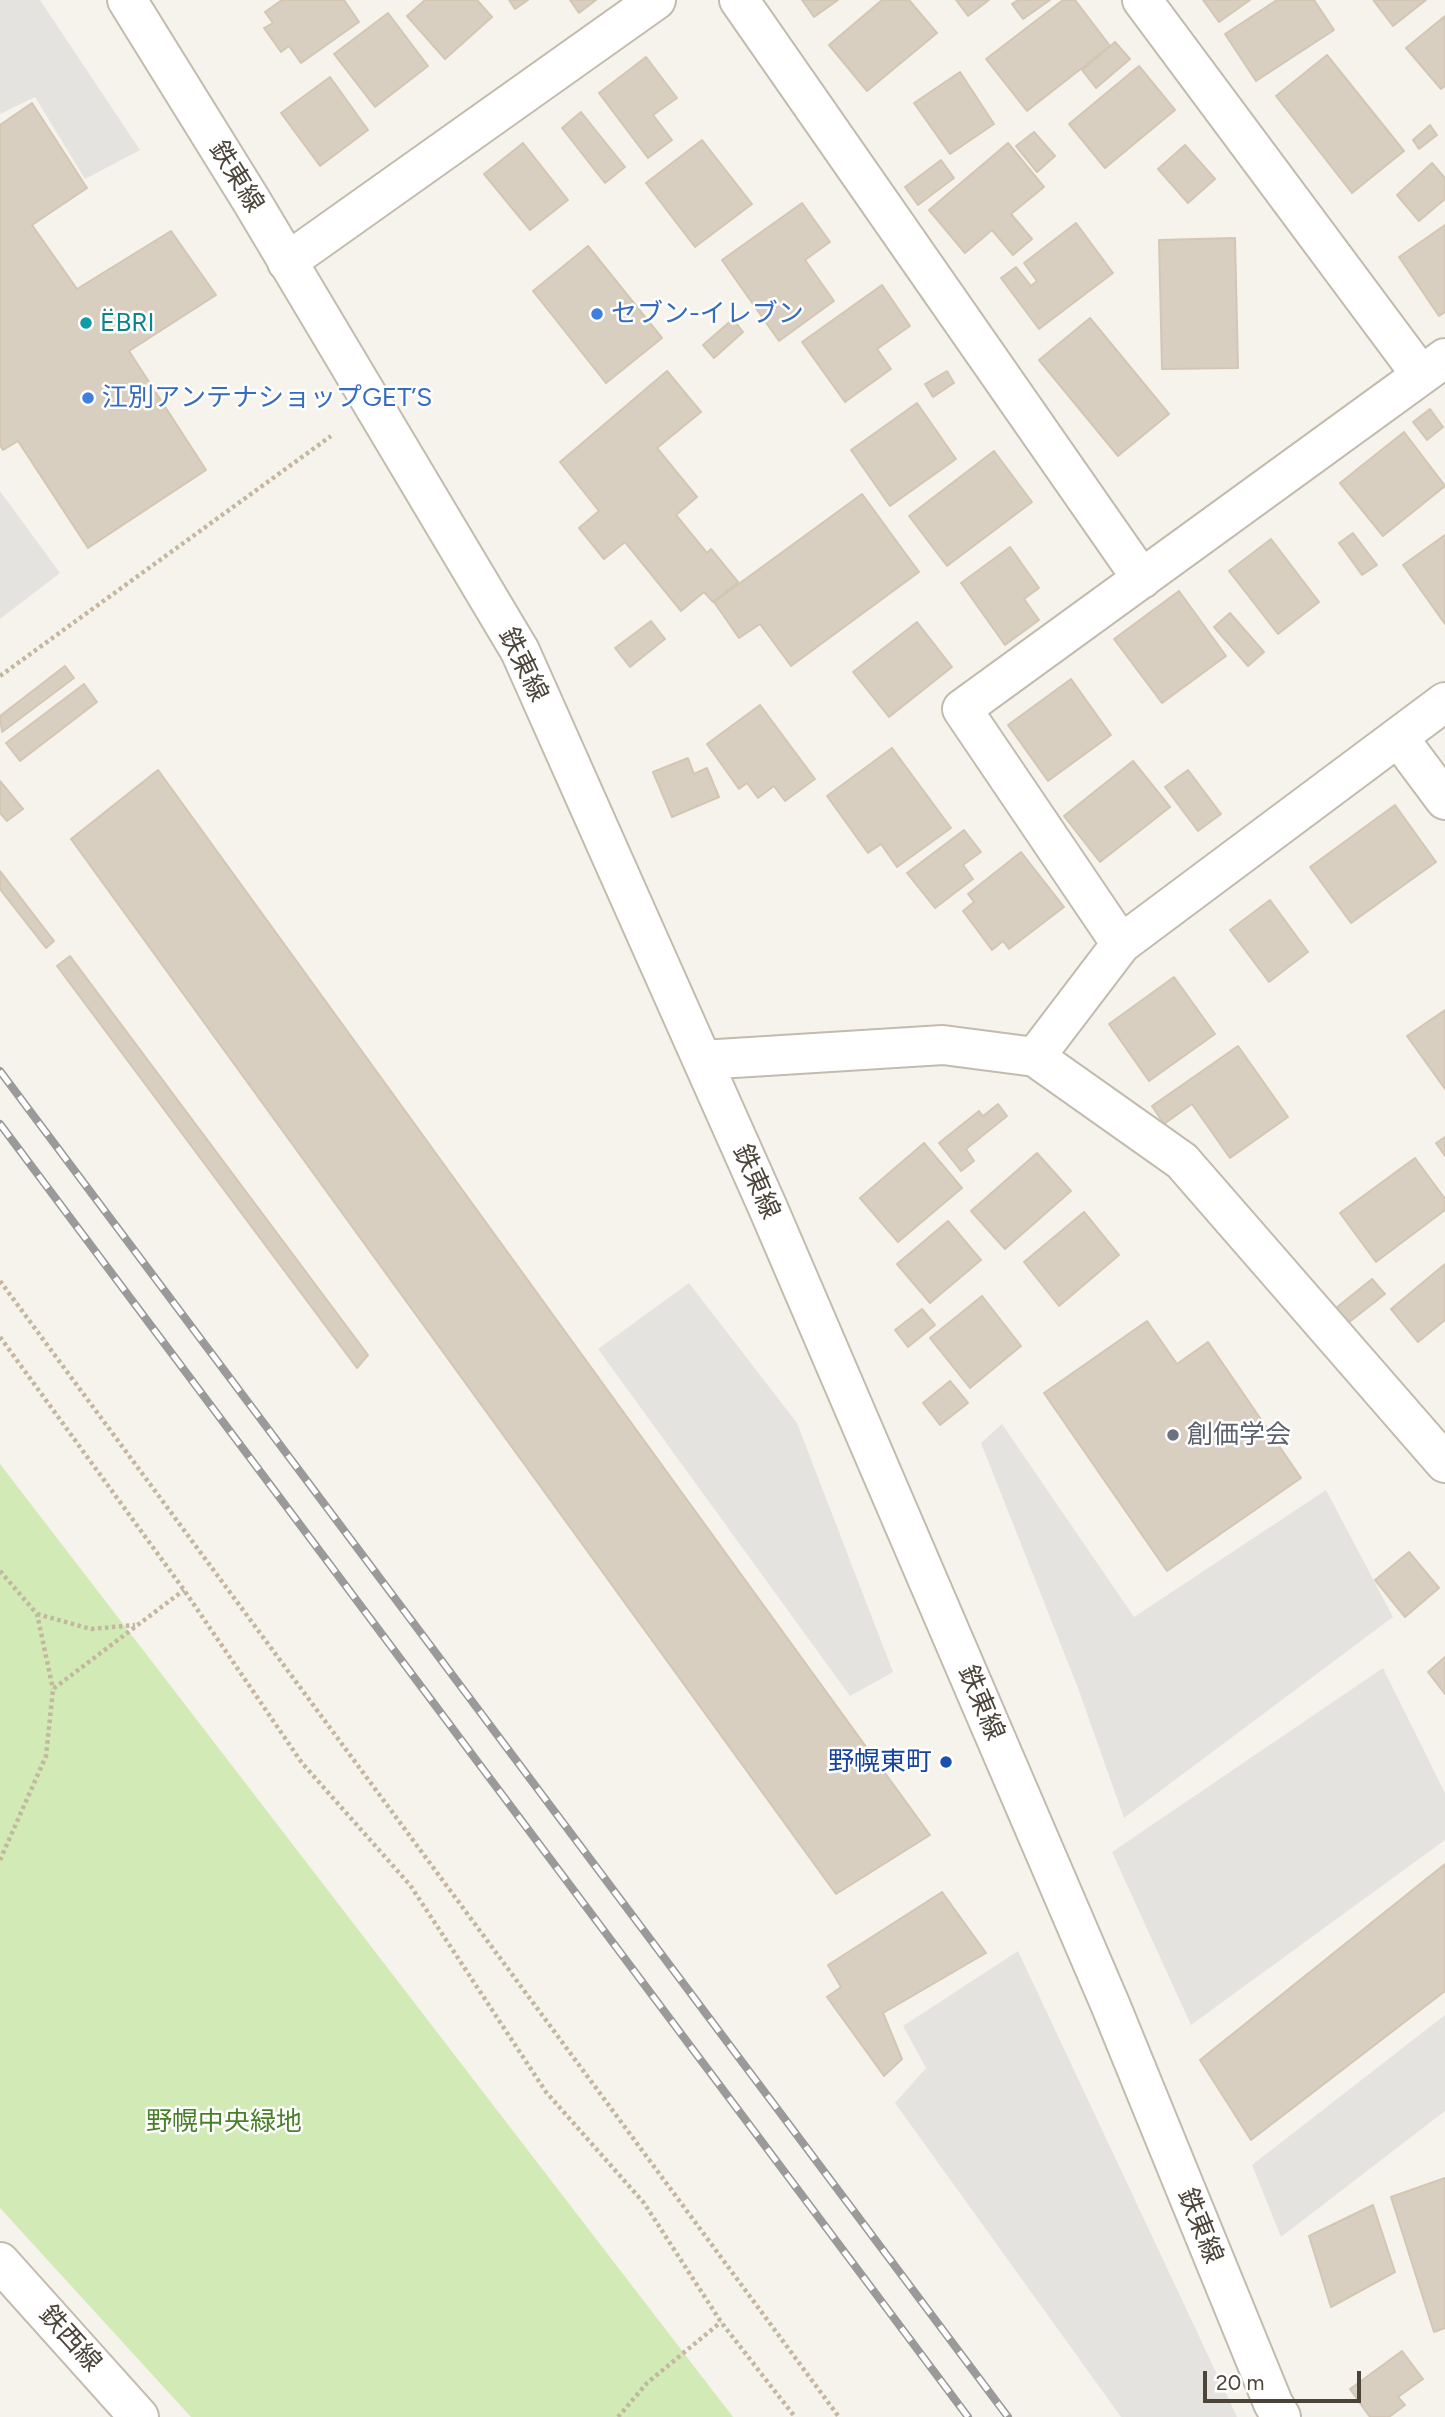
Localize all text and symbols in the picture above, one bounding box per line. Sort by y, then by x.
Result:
street label: 鉄東線 [202,136,270,218]
place label: セブン-イレブン [611,298,804,330]
marker: セブン-イレブン [589,306,605,322]
place label: ËBRI [100,307,155,339]
marker: ËBRI [78,315,94,331]
place label: 江別アンテナショップGET’S [102,382,432,414]
marker: 江別アンテナショップGET’S [80,390,96,406]
street label: 鉄東線 [492,623,554,707]
street label: 鉄東線 [726,1140,786,1224]
place label: 創価学会 [1187,1419,1291,1451]
marker: 創価学会 [1165,1427,1181,1443]
street label: 鉄東線 [951,1661,1011,1745]
place label: 野幌東町 [828,1746,932,1778]
marker: 野幌東町 [938,1754,954,1770]
park label: 野幌中央緑地 [146,2106,302,2138]
street label: 鉄東線 [1171,2184,1229,2268]
street label: 鉄西線 [32,2300,108,2378]
scale bar [1207,2358,1364,2402]
text: 20 m [1216,2370,1264,2395]

